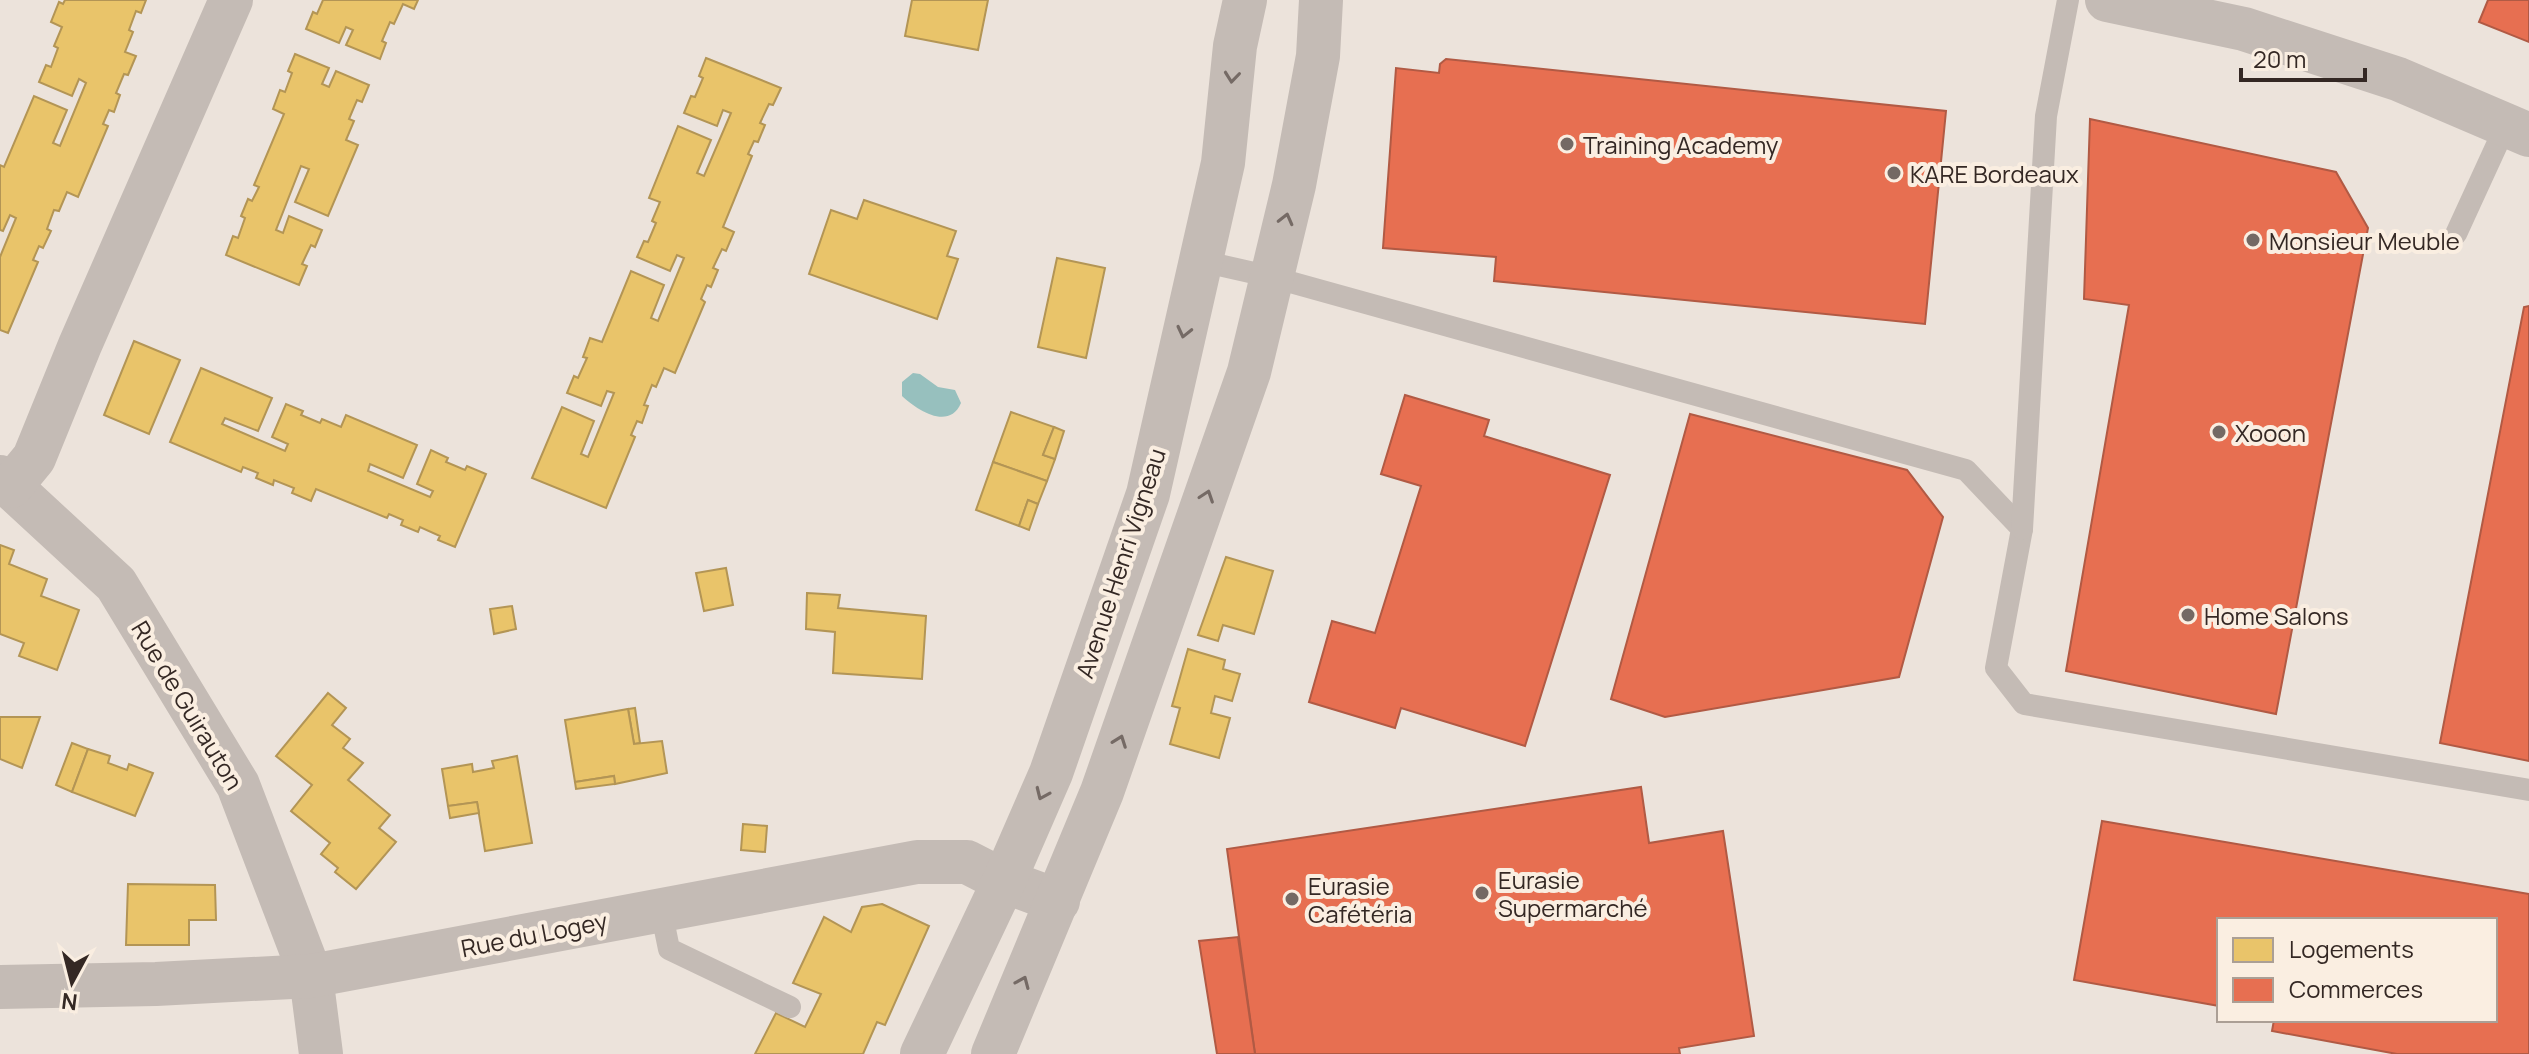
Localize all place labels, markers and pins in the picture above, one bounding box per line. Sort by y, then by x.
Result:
place label: Training Academy [1583,128,1779,161]
marker: Training Academy [1558,135,1576,153]
place label: KARE Bordeaux [1910,157,2079,190]
marker: KARE Bordeaux [1885,164,1903,182]
place label: Monsieur Meuble [2269,224,2460,257]
marker: Monsieur Meuble [2244,231,2262,249]
place label: Xooon [2235,416,2306,449]
marker: Xooon [2210,423,2228,441]
place label: Home Salons [2204,599,2349,632]
marker: Home Salons [2179,606,2197,624]
place label: Eurasie Supermarché [1498,863,1648,924]
place label: Eurasie Cafétéria [1308,869,1412,930]
marker: Eurasie Supermarché [1473,884,1491,902]
marker: Eurasie Cafétéria [1283,890,1301,908]

